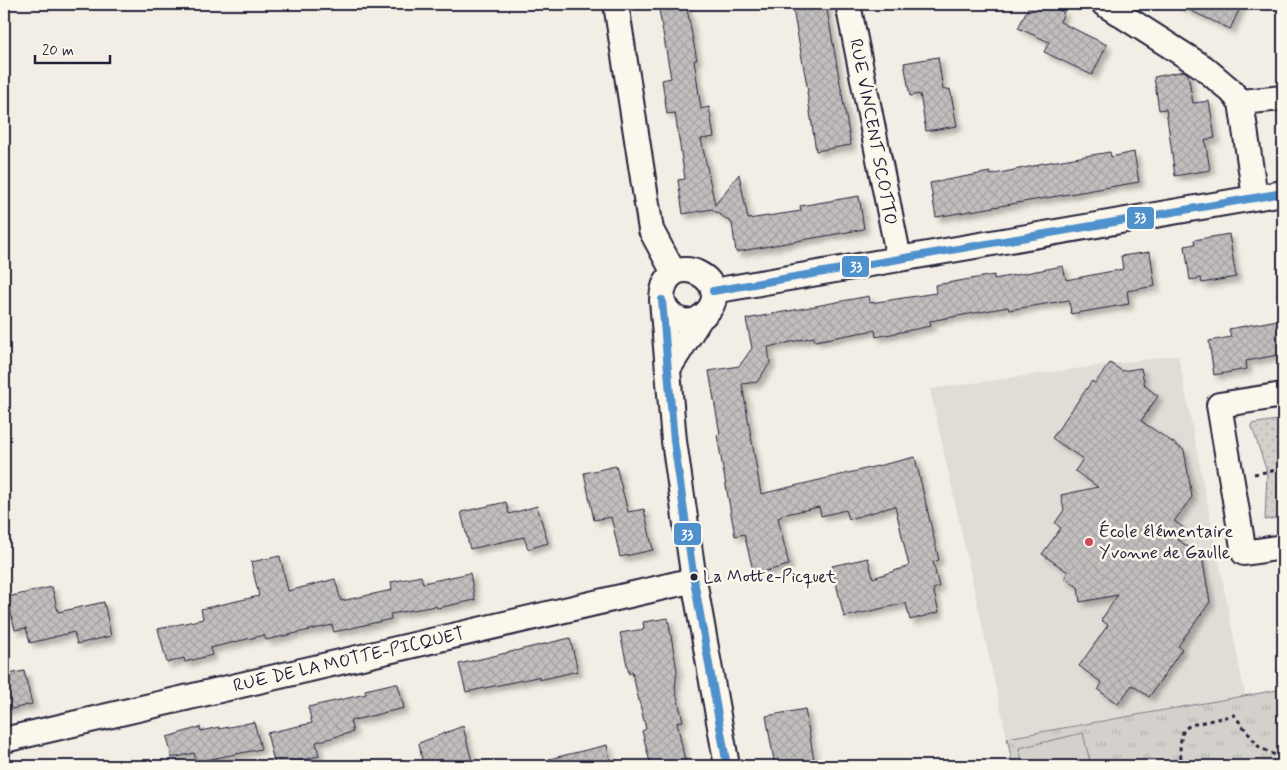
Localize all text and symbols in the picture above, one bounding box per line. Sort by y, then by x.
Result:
scale bar [35,32,110,64]
street label: RUE VINCENT SCOTTO [843,37,903,227]
text: 20 m [42,41,74,61]
line badge: 33 [1126,206,1155,230]
text: 33 [1134,209,1146,227]
line badge: 33 [841,255,870,278]
text: 33 [850,258,862,276]
place label: École élémentaire Yvonne de Gaulle [1099,520,1234,565]
line badge: 33 [673,522,702,546]
text: 33 [681,526,693,544]
marker: École élémentaire Yvonne de Gaulle [1083,536,1095,548]
place label: La Motte-Picquet [703,566,836,589]
marker: La Motte-Picquet [689,572,699,582]
street label: RUE DE LA MOTTE-PICQUET [231,622,467,698]

